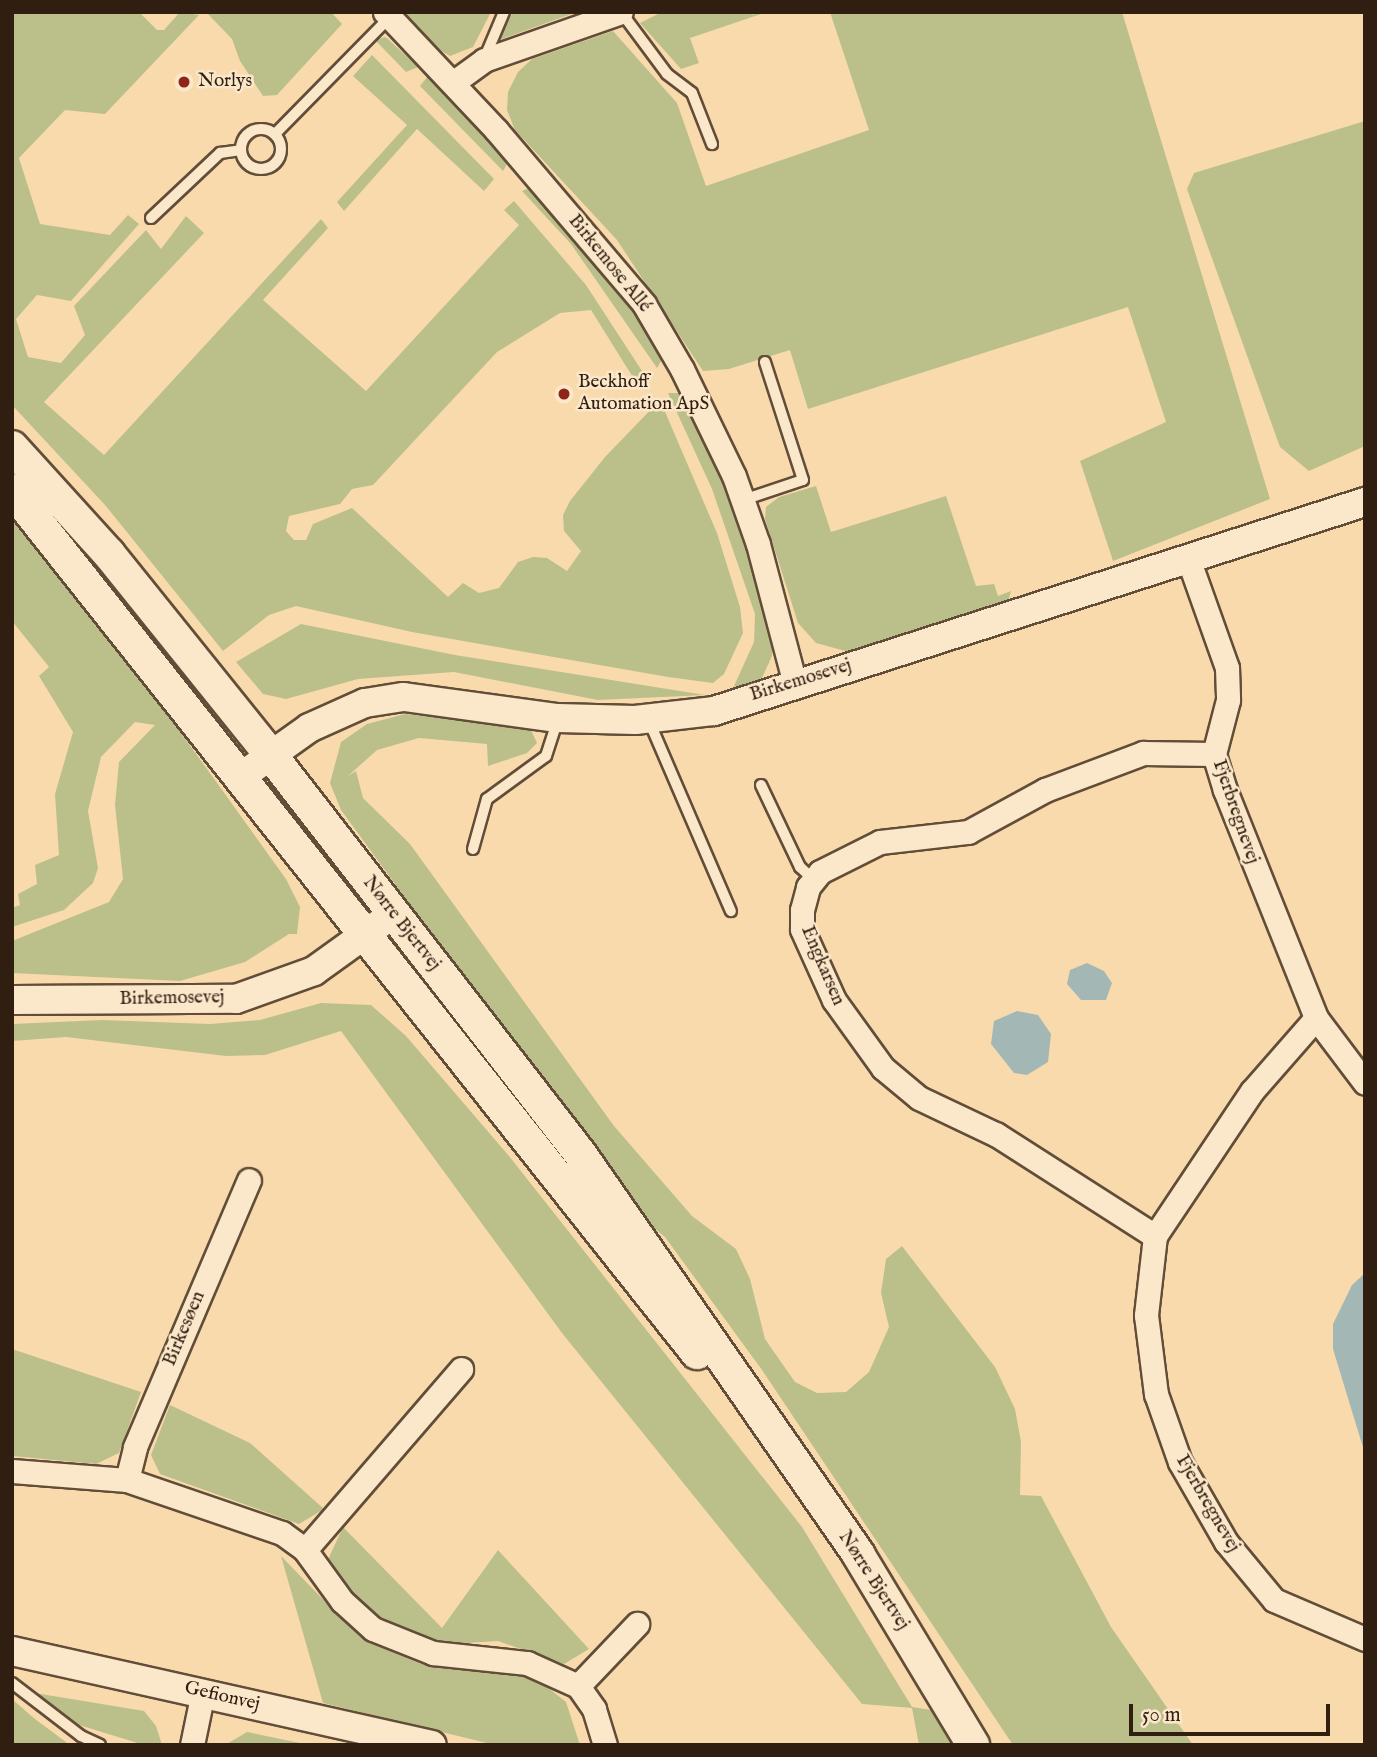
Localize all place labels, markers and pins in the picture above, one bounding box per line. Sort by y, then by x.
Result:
place label: Norlys [198,71,252,93]
marker: Norlys [176,74,192,90]
place label: Beckhoff Automation ApS [578,372,709,416]
marker: Beckhoff Automation ApS [556,386,572,402]

